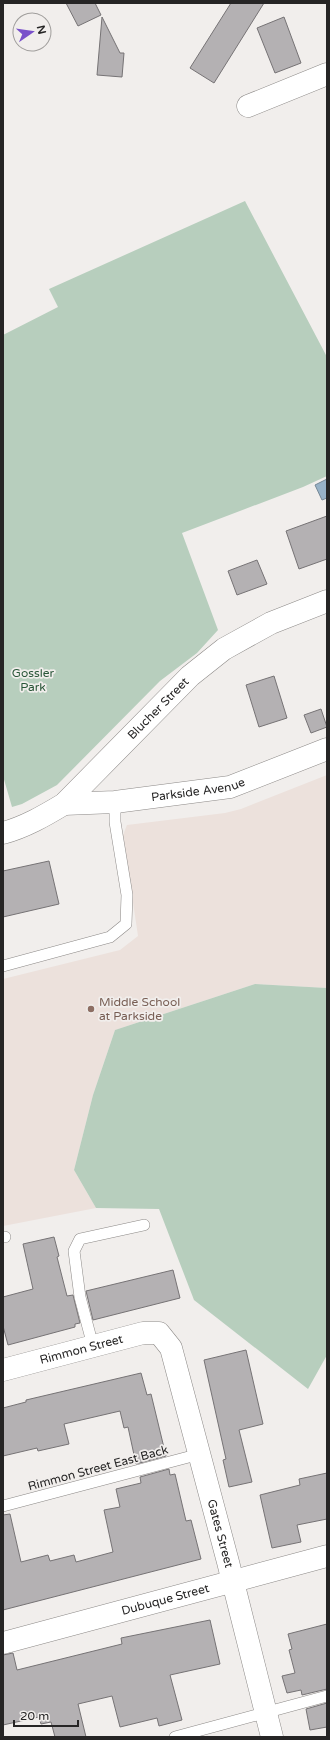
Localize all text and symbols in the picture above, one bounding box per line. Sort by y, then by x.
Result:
north arrow [12,12,52,52]
text: N [34,24,49,36]
park label: Gossler Park [12,666,55,694]
street label: Blucher Street [125,674,192,742]
street label: Parkside Avenue [150,775,247,804]
place label: Middle School at Parkside [99,995,180,1023]
marker: Middle School at Parkside [86,1004,96,1014]
street label: Rimmon Street [38,1331,125,1367]
street label: Rimmon Street East Back [26,1442,170,1493]
street label: Gates Street [205,1498,236,1570]
street label: Dubuque Street [120,1581,211,1618]
scale bar [14,1702,78,1728]
text: 20 m [20,1709,49,1723]

